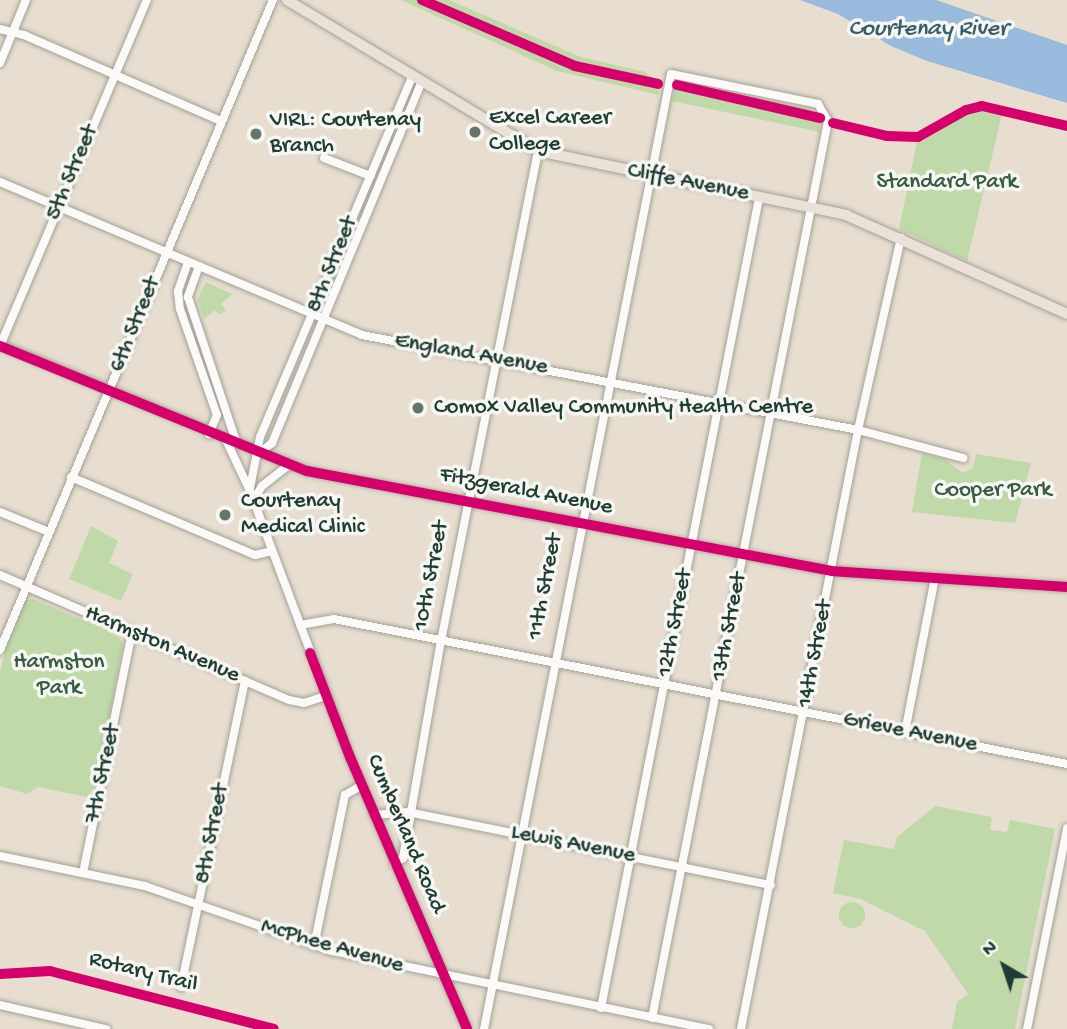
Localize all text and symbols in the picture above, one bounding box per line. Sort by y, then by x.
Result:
water label: Courtenay River [849,16,1007,44]
place label: Excel Career College [489,105,611,159]
place label: VIRL: Courtenay Branch [270,107,421,161]
street label: 5th Street [41,121,105,225]
marker: Excel Career College [467,124,483,140]
marker: VIRL: Courtenay Branch [248,126,264,142]
street label: Cliffe Avenue [625,158,751,208]
park label: Standard Park [877,169,1017,197]
street label: 8th Street [301,213,365,317]
street label: 6th Street [104,273,168,377]
street label: England Avenue [392,328,550,382]
place label: Comox Valley Community Health Centre [434,394,813,422]
marker: Comox Valley Community Health Centre [408,398,428,418]
street label: Fitzgerald Avenue [437,462,615,522]
park label: Cooper Park [935,477,1051,505]
place label: Courtenay Medical Clinic [241,488,365,542]
marker: Courtenay Medical Clinic [215,505,235,525]
street label: 10th Street [408,519,456,633]
street label: 11th Street [522,532,570,642]
street label: 12th Street [652,567,700,679]
street label: 13th Street [706,571,754,683]
street label: 14th Street [792,598,840,710]
street label: Harmston Avenue [80,600,244,690]
park label: Harmston Park [13,649,105,703]
street label: Grieve Avenue [841,706,979,760]
street label: 7th Street [80,722,128,826]
street label: Cumberland Road [359,751,451,917]
street label: 8th Street [190,782,236,886]
street label: Lewis Avenue [508,819,638,871]
street label: McPhee Avenue [257,913,407,981]
north arrow [969,931,1039,1001]
text: N [978,936,1003,962]
street label: Rotary Trail [86,946,200,1000]

